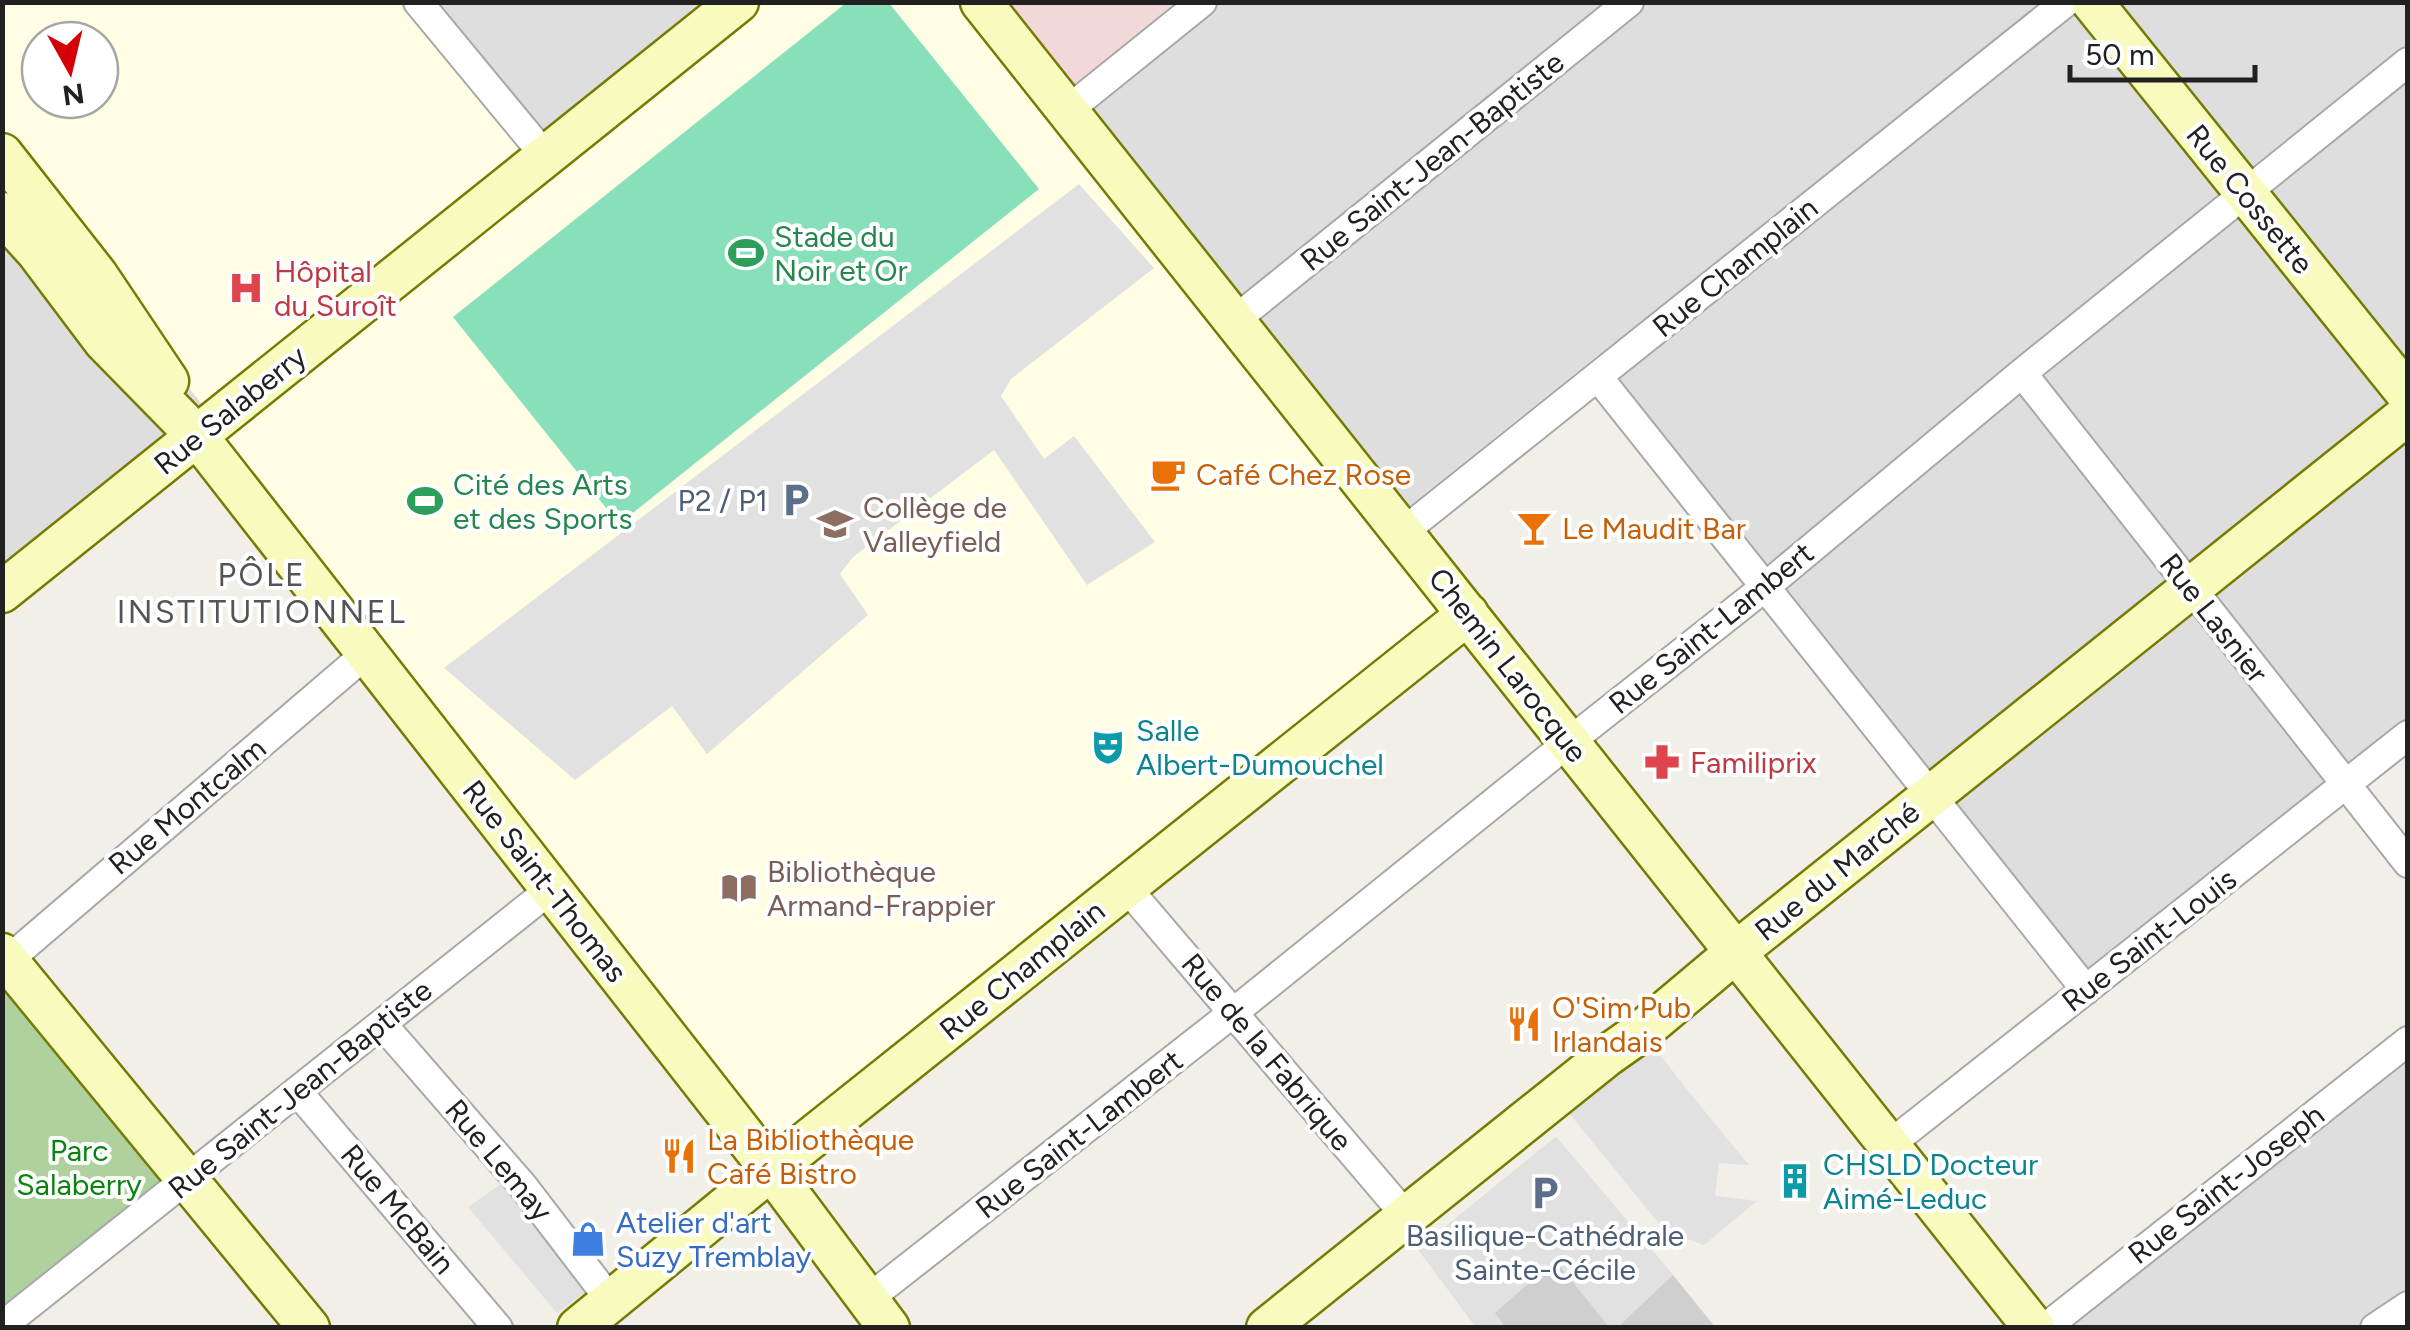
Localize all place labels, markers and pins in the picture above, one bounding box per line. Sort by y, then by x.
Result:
place label: Stade du Noir et Or [774,218,908,289]
sports icon: Stade du Noir et Or [727,234,765,272]
place label: Hôpital du Suroît [274,253,397,324]
hospital icon: Hôpital du Suroît [227,269,265,307]
cafe icon: Café Chez Rose [1149,455,1187,493]
place label: Café Chez Rose [1196,456,1411,493]
place label: Cité des Arts et des Sports [453,466,633,537]
parking icon: P2 / P1 [777,481,815,519]
sports icon: Cité des Arts et des Sports [406,482,444,520]
place label: P2 / P1 [678,482,768,519]
place label: Collège de Valleyfield [863,489,1007,560]
school or university icon: Collège de Valleyfield [816,505,854,543]
bar icon: Le Maudit Bar [1515,509,1553,547]
place label: Le Maudit Bar [1562,510,1746,547]
place label: Salle Albert-Dumouchel [1136,712,1384,783]
theatre icon: Salle Albert-Dumouchel [1089,728,1127,766]
pharmacy icon: Familiprix [1643,743,1681,781]
place label: Familiprix [1690,744,1817,781]
place label: Bibliothèque Armand-Frappier [767,853,995,924]
library icon: Bibliothèque Armand-Frappier [720,869,758,907]
place label: O'Sim Pub Irlandais [1552,989,1691,1060]
restaurant icon: O'Sim Pub Irlandais [1505,1005,1543,1043]
place label: La Bibliothèque Café Bistro [707,1121,914,1192]
restaurant icon: La Bibliothèque Café Bistro [660,1137,698,1175]
place label: CHSLD Docteur Aimé-Leduc [1823,1146,2038,1217]
building icon: CHSLD Docteur Aimé-Leduc [1776,1162,1814,1200]
parking icon: Basilique-Cathédrale Sainte-Cécile [1526,1174,1564,1212]
place label: Atelier d'art Suzy Tremblay [616,1204,812,1275]
place label: Basilique-Cathédrale Sainte-Cécile [1406,1217,1684,1288]
shop icon: Atelier d'art Suzy Tremblay [569,1220,607,1258]

